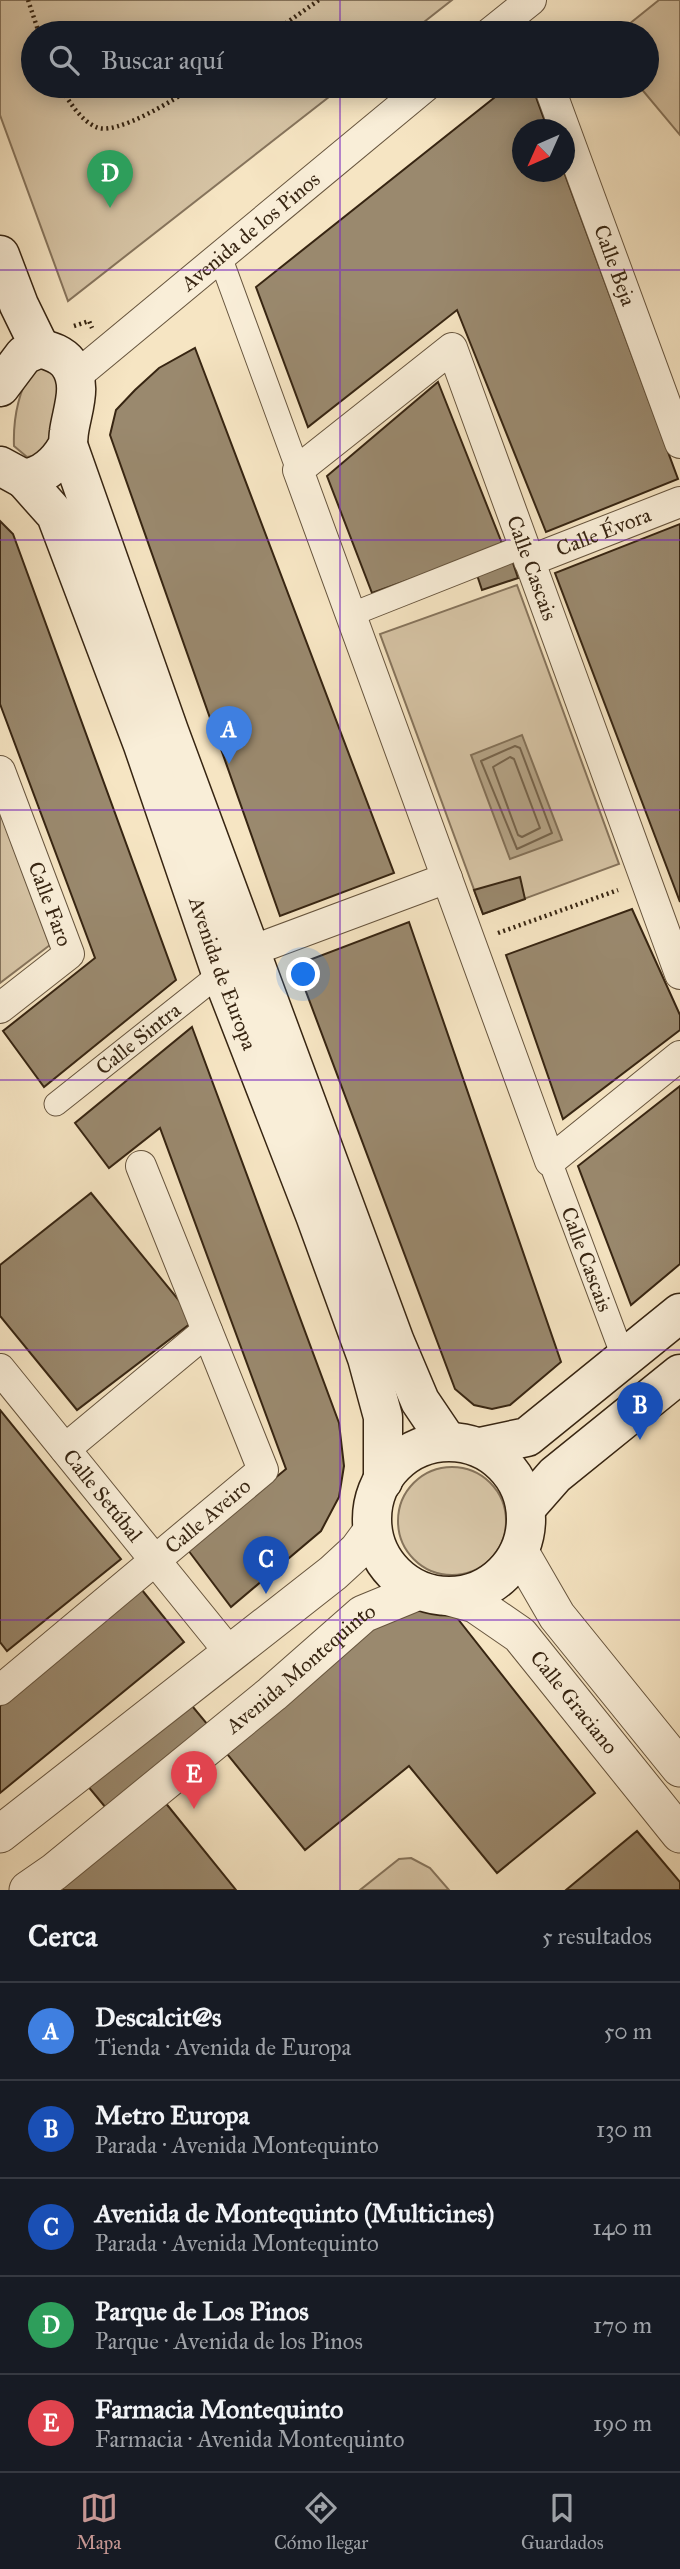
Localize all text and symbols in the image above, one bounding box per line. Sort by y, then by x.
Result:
search box [21,21,659,98]
icon: search [45,41,83,79]
text: Buscar aquí [101,44,223,76]
north arrow [512,119,575,182]
pin: D [87,150,133,208]
street label: Avenida de los Pinos [175,166,325,297]
street label: Calle Beja [588,221,642,310]
street label: Calle Évora [552,502,655,562]
street label: Calle Cascais [501,512,563,624]
pin: A [206,706,252,764]
street label: Calle Faro [22,858,78,950]
street label: Avenida de Europa [183,893,263,1054]
your location [286,957,320,991]
street label: Calle Sintra [91,997,186,1080]
street label: Calle Cascais [555,1203,618,1315]
pin: B [617,1382,663,1440]
street label: Calle Setúbal [57,1444,148,1548]
street label: Calle Aveiro [160,1473,256,1559]
pin: C [243,1536,289,1594]
street label: Avenida Montequinto [220,1597,380,1740]
street label: Calle Graciano [525,1645,624,1760]
pin: E [171,1751,217,1809]
text: Cerca [28,1918,97,1954]
text: 5 resultados [542,1922,652,1950]
text: Descalcit@s [95,2001,221,2033]
text: A [43,2017,59,2045]
text: 50 m [604,2017,652,2045]
text: Tienda · Avenida de Europa [95,2033,351,2061]
text: Metro Europa [95,2099,249,2131]
text: B [43,2115,59,2143]
text: 130 m [596,2115,652,2143]
text: Parada · Avenida Montequinto [95,2131,379,2159]
text: Avenida de Montequinto (Multicines) [95,2197,495,2229]
text: C [43,2213,59,2241]
text: 140 m [592,2213,652,2241]
text: Parada · Avenida Montequinto [95,2229,379,2257]
text: Parque de Los Pinos [95,2295,309,2327]
text: D [42,2311,60,2339]
text: 170 m [593,2311,652,2339]
text: Parque · Avenida de los Pinos [95,2327,363,2355]
text: Farmacia Montequinto [95,2393,343,2425]
text: E [43,2409,59,2437]
text: 190 m [593,2409,652,2437]
text: Farmacia · Avenida Montequinto [95,2425,404,2453]
tab: Mapa [76,2489,121,2554]
tab: Cómo llegar [274,2489,368,2554]
tab: Guardados [521,2489,604,2554]

